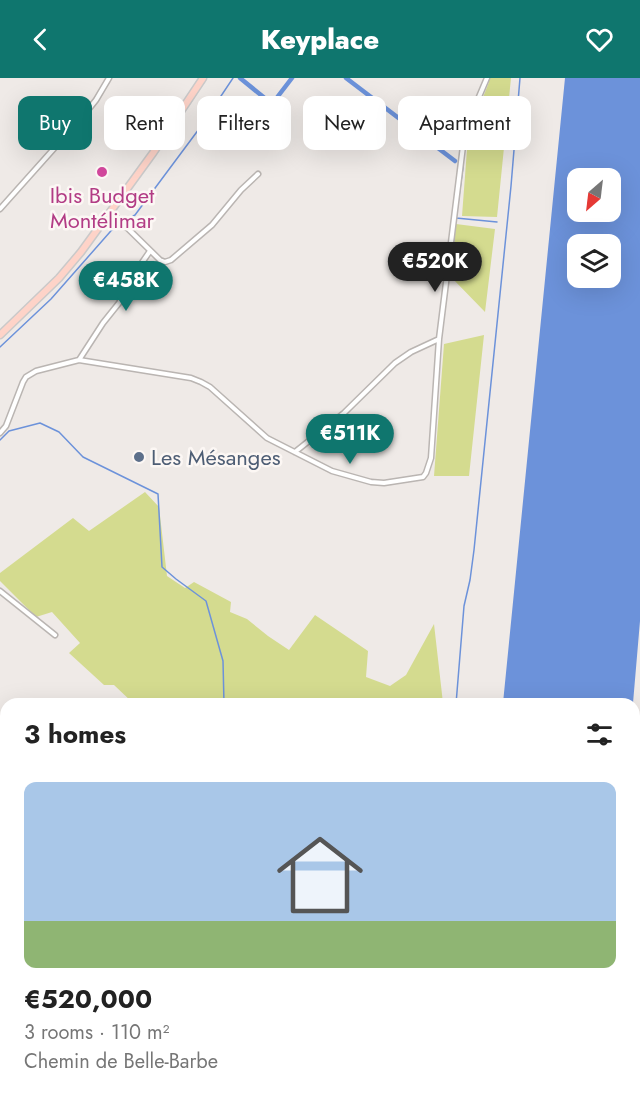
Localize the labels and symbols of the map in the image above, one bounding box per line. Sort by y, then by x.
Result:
marker: Ibis Budget Montélimar [95,165,109,179]
north arrow [567,168,621,222]
place label: Ibis Budget Montélimar [50,179,155,236]
pin: €520K [393,242,477,293]
pin: €458K [84,261,168,312]
pin: €511K [308,414,392,465]
place label: Les Mésanges [151,441,281,473]
marker: Les Mésanges [132,450,146,464]

